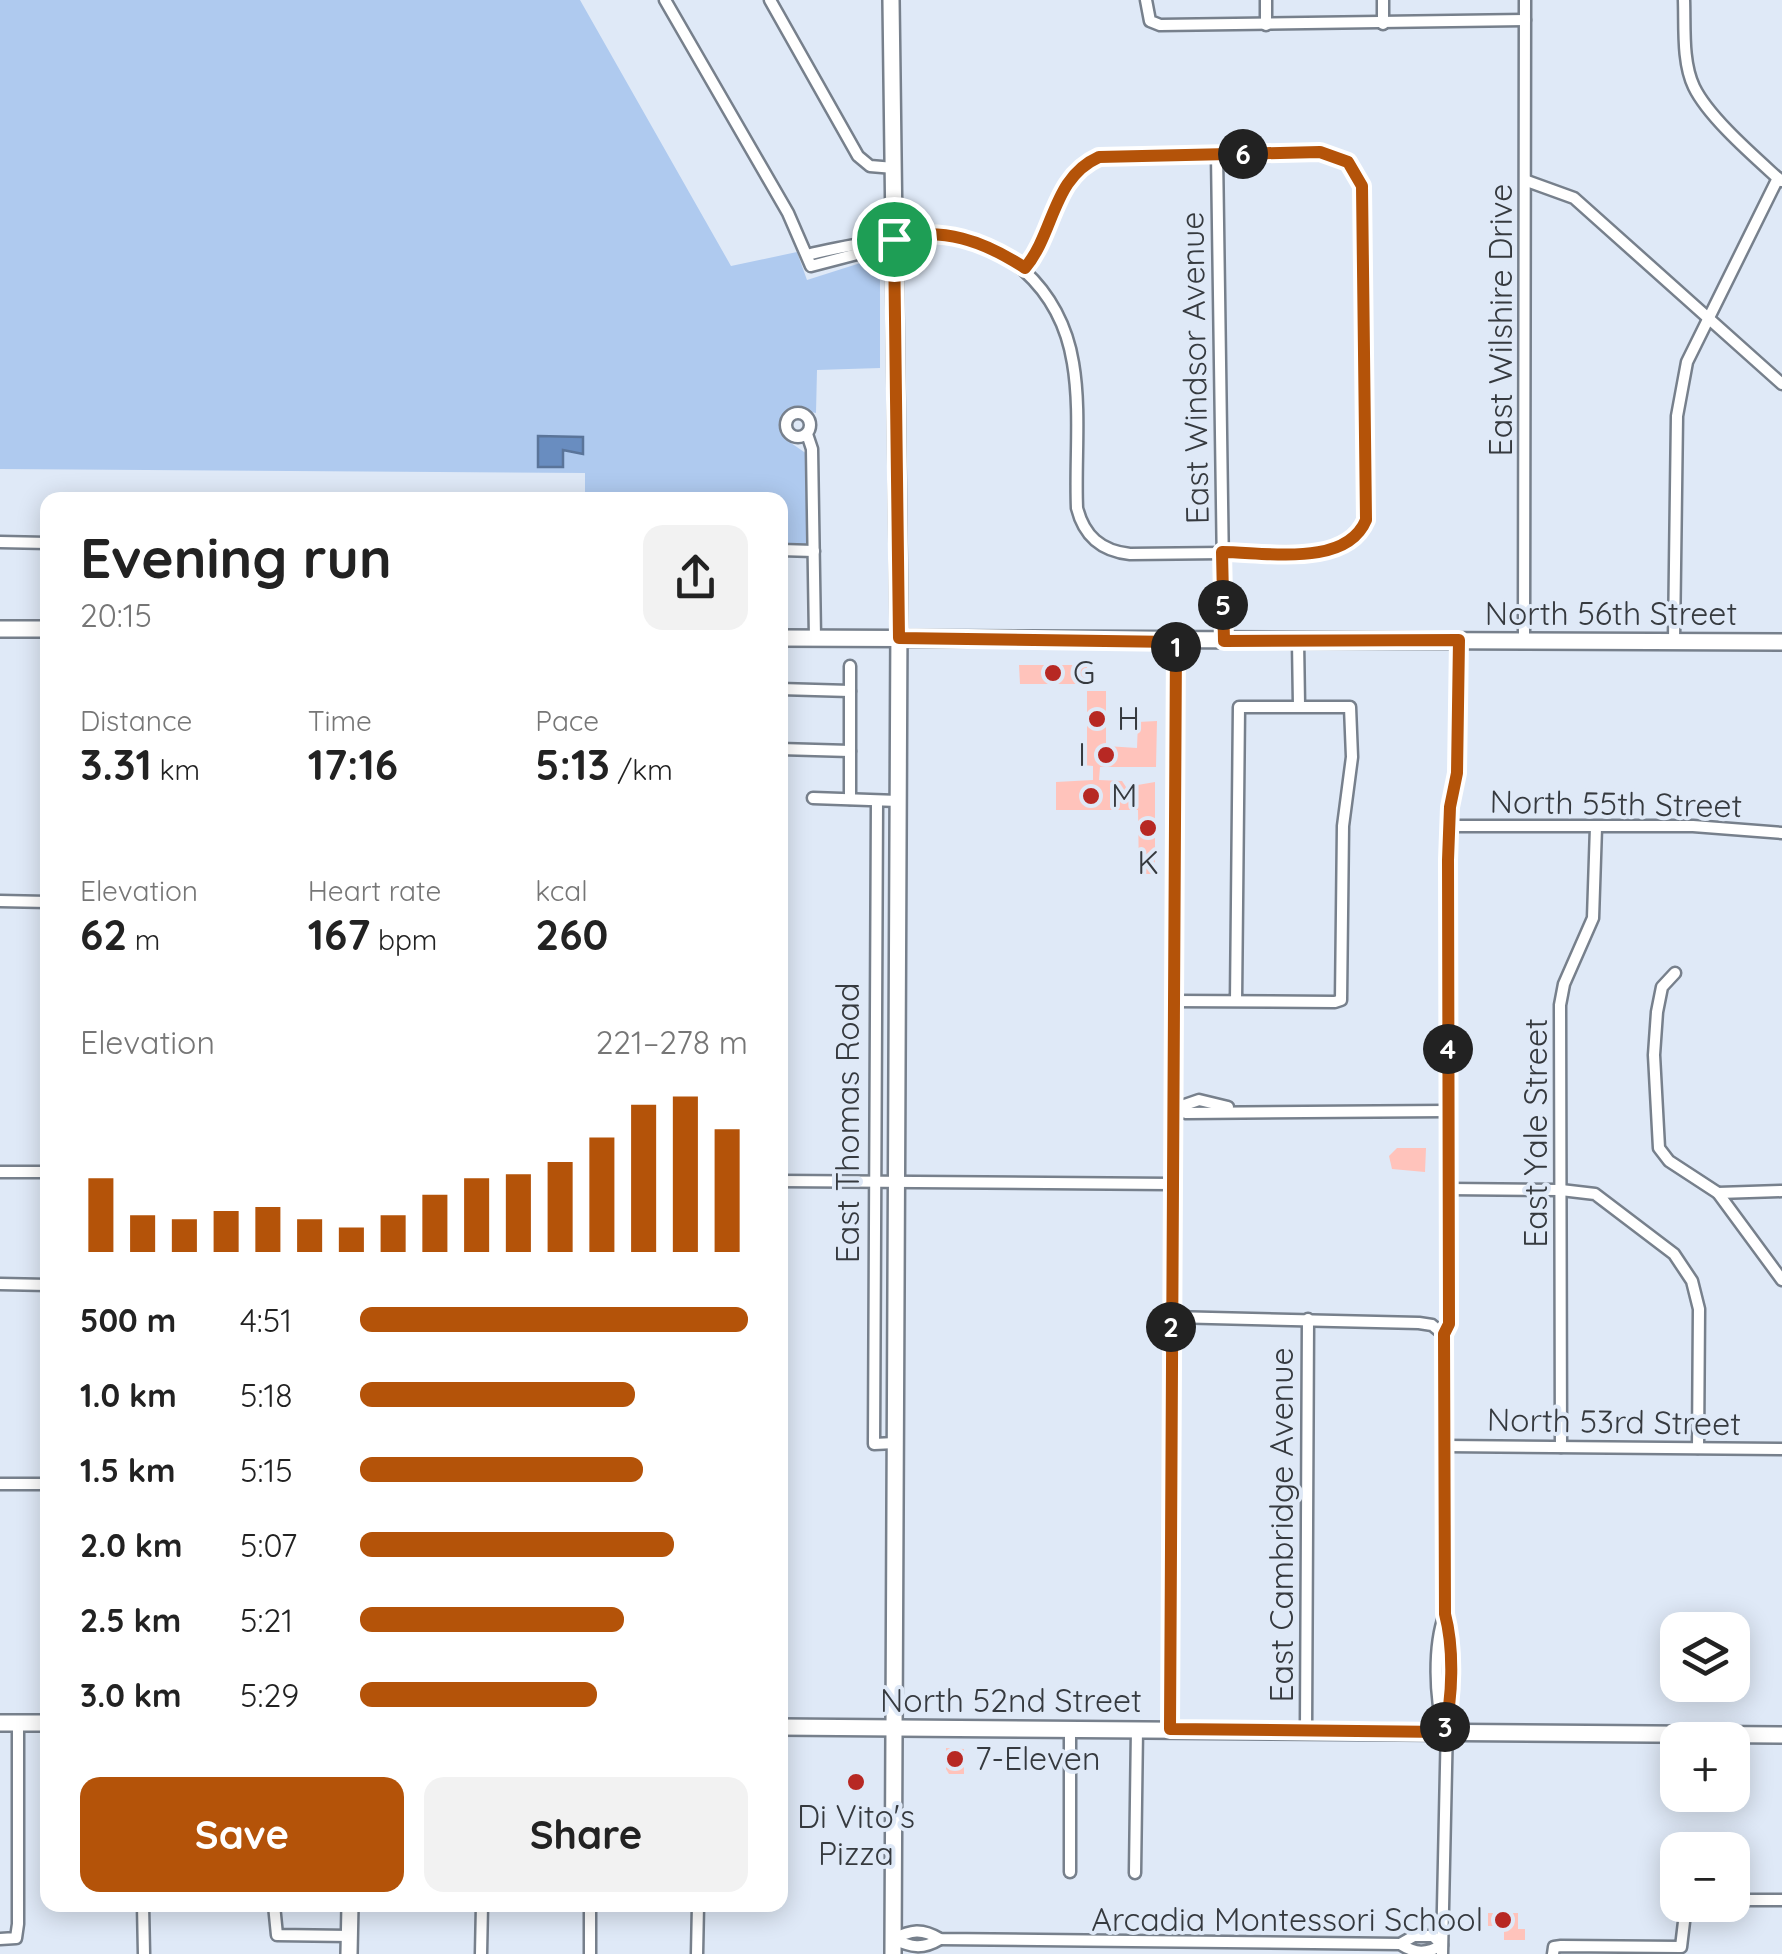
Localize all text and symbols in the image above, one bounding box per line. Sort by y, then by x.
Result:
pin: 6 [1218,129,1268,179]
text: 6 [1235,136,1251,171]
street label: East Wilshire Drive [1480,184,1520,456]
pin [852,197,937,282]
street label: East Windsor Avenue [1171,211,1217,525]
icon: arrive [867,212,922,267]
text: Evening run [80,523,392,592]
button: share [643,525,748,630]
pin: 5 [1198,580,1248,630]
text: 5 [1215,587,1231,622]
street label: North 56th Street [1485,593,1737,633]
text: 20:15 [80,595,152,635]
pin: 1 [1151,622,1201,672]
text: 1 [1171,629,1181,664]
place label: G [1073,652,1095,692]
marker: G [1042,662,1064,684]
place label: H [1117,698,1140,738]
text: Distance [80,703,192,738]
text: Time [308,703,372,738]
text: Pace [535,703,599,738]
marker: H [1086,708,1108,730]
place label: I [1078,734,1086,774]
text: 3.31 [80,738,152,791]
text: 17:16 [308,738,398,791]
text: 5:13 [535,738,610,791]
marker: I [1095,744,1117,766]
text: km [152,752,200,787]
text: /km [610,752,673,787]
place label: M [1111,775,1137,815]
street label: North 55th Street [1489,781,1743,825]
marker: M [1080,785,1102,807]
marker: K [1137,817,1159,839]
place label: K [1137,842,1159,882]
text: Elevation [80,873,198,908]
text: Heart rate [308,873,441,908]
text: kcal [535,873,588,908]
text: 62 [80,908,127,961]
text: 167 [308,908,370,961]
text: 260 [535,908,608,961]
text: m [127,922,160,957]
text: bpm [370,922,437,957]
street label: East Thomas Road [827,983,867,1263]
street label: East Yale Street [1515,1018,1555,1248]
text: Elevation [80,1022,215,1062]
text: 221–278 m [596,1022,748,1062]
pin: 4 [1423,1024,1473,1074]
text: 4 [1440,1031,1456,1066]
text: 500 m [80,1300,176,1340]
text: 4:51 [240,1300,292,1340]
pin: 2 [1146,1302,1196,1352]
text: 2 [1163,1309,1179,1344]
street label: East Cambridge Avenue [1261,1347,1301,1703]
text: 1.0 km [80,1375,177,1415]
text: 5:18 [240,1375,293,1415]
street label: North 53rd Street [1487,1399,1741,1443]
text: 1.5 km [80,1450,176,1490]
text: 5:15 [240,1450,293,1490]
text: 2.0 km [80,1525,183,1565]
text: 5:07 [240,1525,297,1565]
text: 2.5 km [80,1600,181,1640]
text: 5:21 [240,1600,293,1640]
map controls [1660,1612,1750,1922]
button: layers [1660,1612,1750,1702]
text: 3.0 km [80,1675,181,1715]
text: 5:29 [240,1675,299,1715]
street label: North 52nd Street [880,1680,1142,1720]
pin: 3 [1420,1702,1470,1752]
text: 3 [1437,1709,1453,1744]
button: + [1660,1722,1750,1812]
place label: 7-Eleven [975,1738,1100,1778]
marker: 7-Eleven [944,1748,966,1770]
marker: Di Vito's Pizza [845,1771,867,1793]
button: Save [80,1777,404,1892]
button: Share [424,1777,748,1892]
place label: Di Vito's Pizza [797,1796,915,1873]
button: − [1660,1832,1750,1922]
place label: Arcadia Montessori School [1091,1899,1483,1939]
marker: Arcadia Montessori School [1492,1909,1514,1931]

